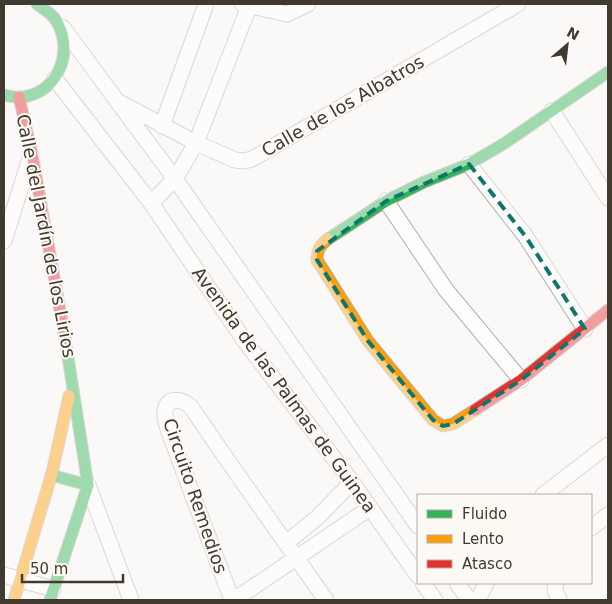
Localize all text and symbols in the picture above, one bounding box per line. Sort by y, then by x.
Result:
north arrow [542,20,592,70]
text: N [564,24,582,43]
street label: Calle de los Albatros [258,50,428,161]
street label: Calle del Jardín de los Lirios [13,112,80,360]
street label: Avenida de las Palmas de Guinea [188,263,381,517]
street label: Circuito Remedios [159,415,232,576]
legend [417,494,592,584]
text: Fluido [462,505,507,523]
text: Lento [462,530,504,548]
scale bar [22,552,124,584]
text: Atasco [462,555,512,573]
text: 50 m [30,560,68,578]

